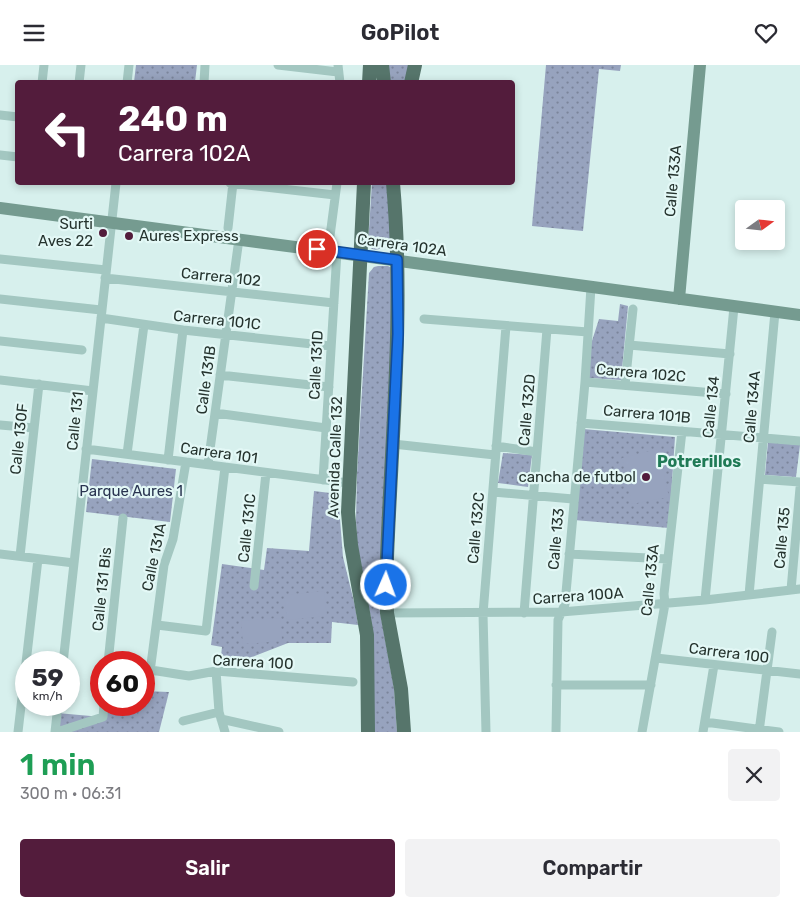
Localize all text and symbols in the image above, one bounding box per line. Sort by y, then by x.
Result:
icon: menu [20,19,48,47]
text: GoPilot [361,19,439,46]
icon: heart [752,19,780,47]
text: 240 m [118,98,228,140]
icon: left [35,100,100,165]
text: Carrera 102A [118,140,250,167]
street label: Calle 133A [661,144,685,218]
north arrow [735,200,785,250]
map controls [735,200,785,250]
place label: Surti Aves 22 [38,215,93,250]
marker: Surti Aves 22 [97,227,109,239]
place label: Aures Express [139,227,239,245]
pin [296,228,338,270]
marker: Aures Express [123,230,135,242]
street label: Carrera 102A [356,230,448,260]
icon: arrive [303,235,331,263]
street label: Carrera 102 [180,264,262,290]
street label: Carrera 101C [172,306,262,334]
street label: Calle 131D [305,330,327,400]
street label: Calle 131B [192,344,220,416]
street label: Carrera 102C [595,360,687,386]
street label: Calle 134A [740,370,764,444]
street label: Calle 132D [515,373,539,447]
street label: Calle 134 [699,375,723,439]
street label: Calle 131 [63,391,87,451]
street label: Avenida Calle 132 [324,396,346,518]
street label: Carrera 101B [602,401,692,427]
street label: Calle 130F [6,402,32,475]
street label: Carrera 101 [179,439,259,467]
district label: Potrerillos [657,452,741,471]
place label: cancha de futbol [518,468,636,486]
marker: cancha de futbol [640,471,652,483]
park label: Parque Aures 1 [79,482,183,500]
street label: Calle 132C [464,491,488,565]
street label: Calle 131C [234,493,260,563]
street label: Calle 135 [770,506,794,570]
street label: Calle 133 [544,507,568,571]
street label: Calle 131A [138,521,170,593]
street label: Calle 133A [637,543,663,617]
street label: Calle 131 Bis [89,546,115,632]
position arrow [359,558,411,610]
street label: Carrera 100A [532,584,624,608]
street label: Carrera 100 [688,639,770,667]
speed limit sign: 60 [90,651,155,716]
street label: Carrera 100 [212,651,294,673]
text: 59 [31,663,64,692]
text: km/h [33,689,62,703]
text: 1 min [20,747,95,783]
button: close [728,749,780,801]
text: 300 m · 06:31 [20,784,121,803]
button: Salir [20,839,395,897]
button: Compartir [405,839,780,897]

